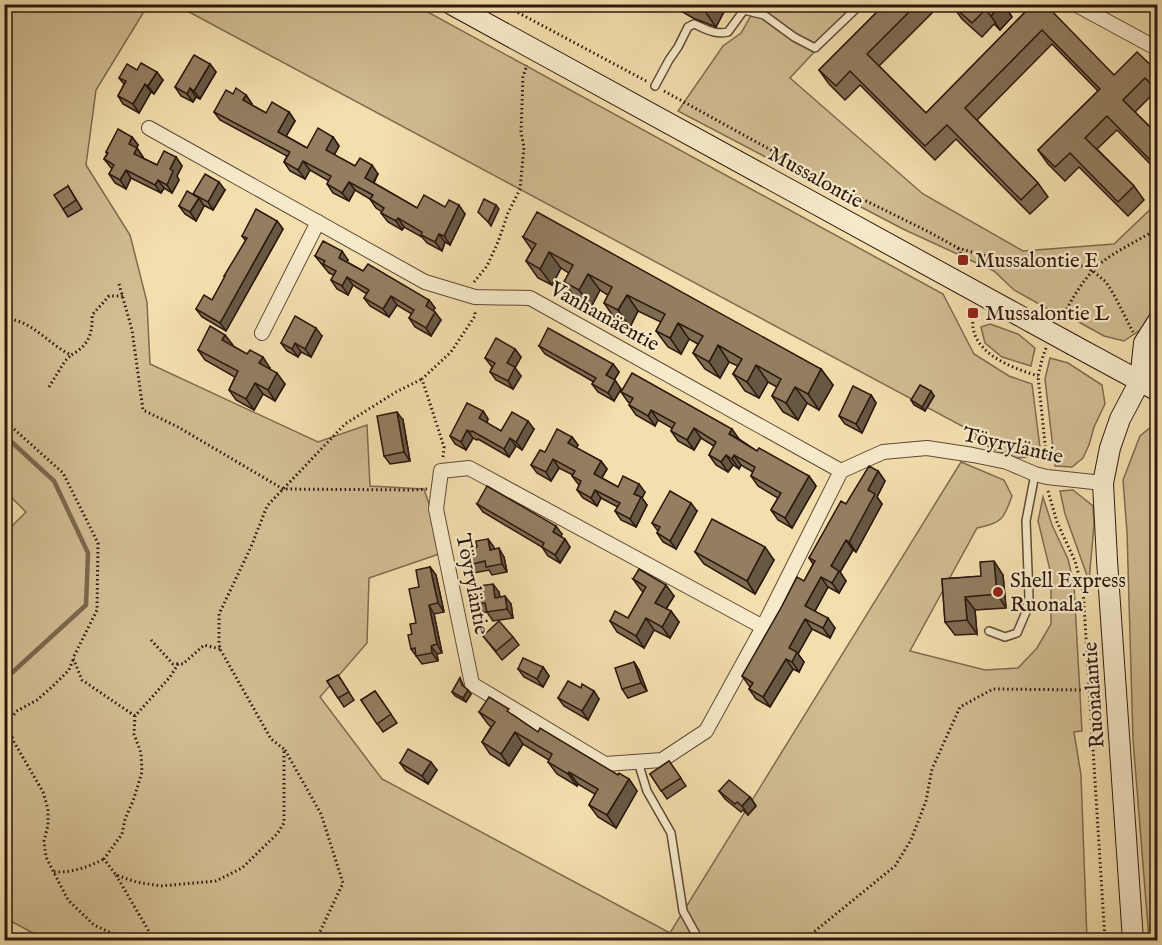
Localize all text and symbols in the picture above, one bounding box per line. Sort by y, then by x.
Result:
street label: Mussalontie [763,141,868,216]
place label: Mussalontie E [975,248,1099,275]
marker: Mussalontie E [956,253,970,267]
street label: Vanhamäentie [544,276,664,359]
place label: Mussalontie L [985,301,1109,328]
marker: Mussalontie L [966,306,980,320]
street label: Töyryläntie [960,422,1066,471]
street label: Töyryläntie [449,531,495,637]
place label: Shell Express Ruonala [1010,568,1126,619]
marker: Shell Express Ruonala [991,585,1005,599]
street label: Ruonalantie [1077,640,1112,749]

